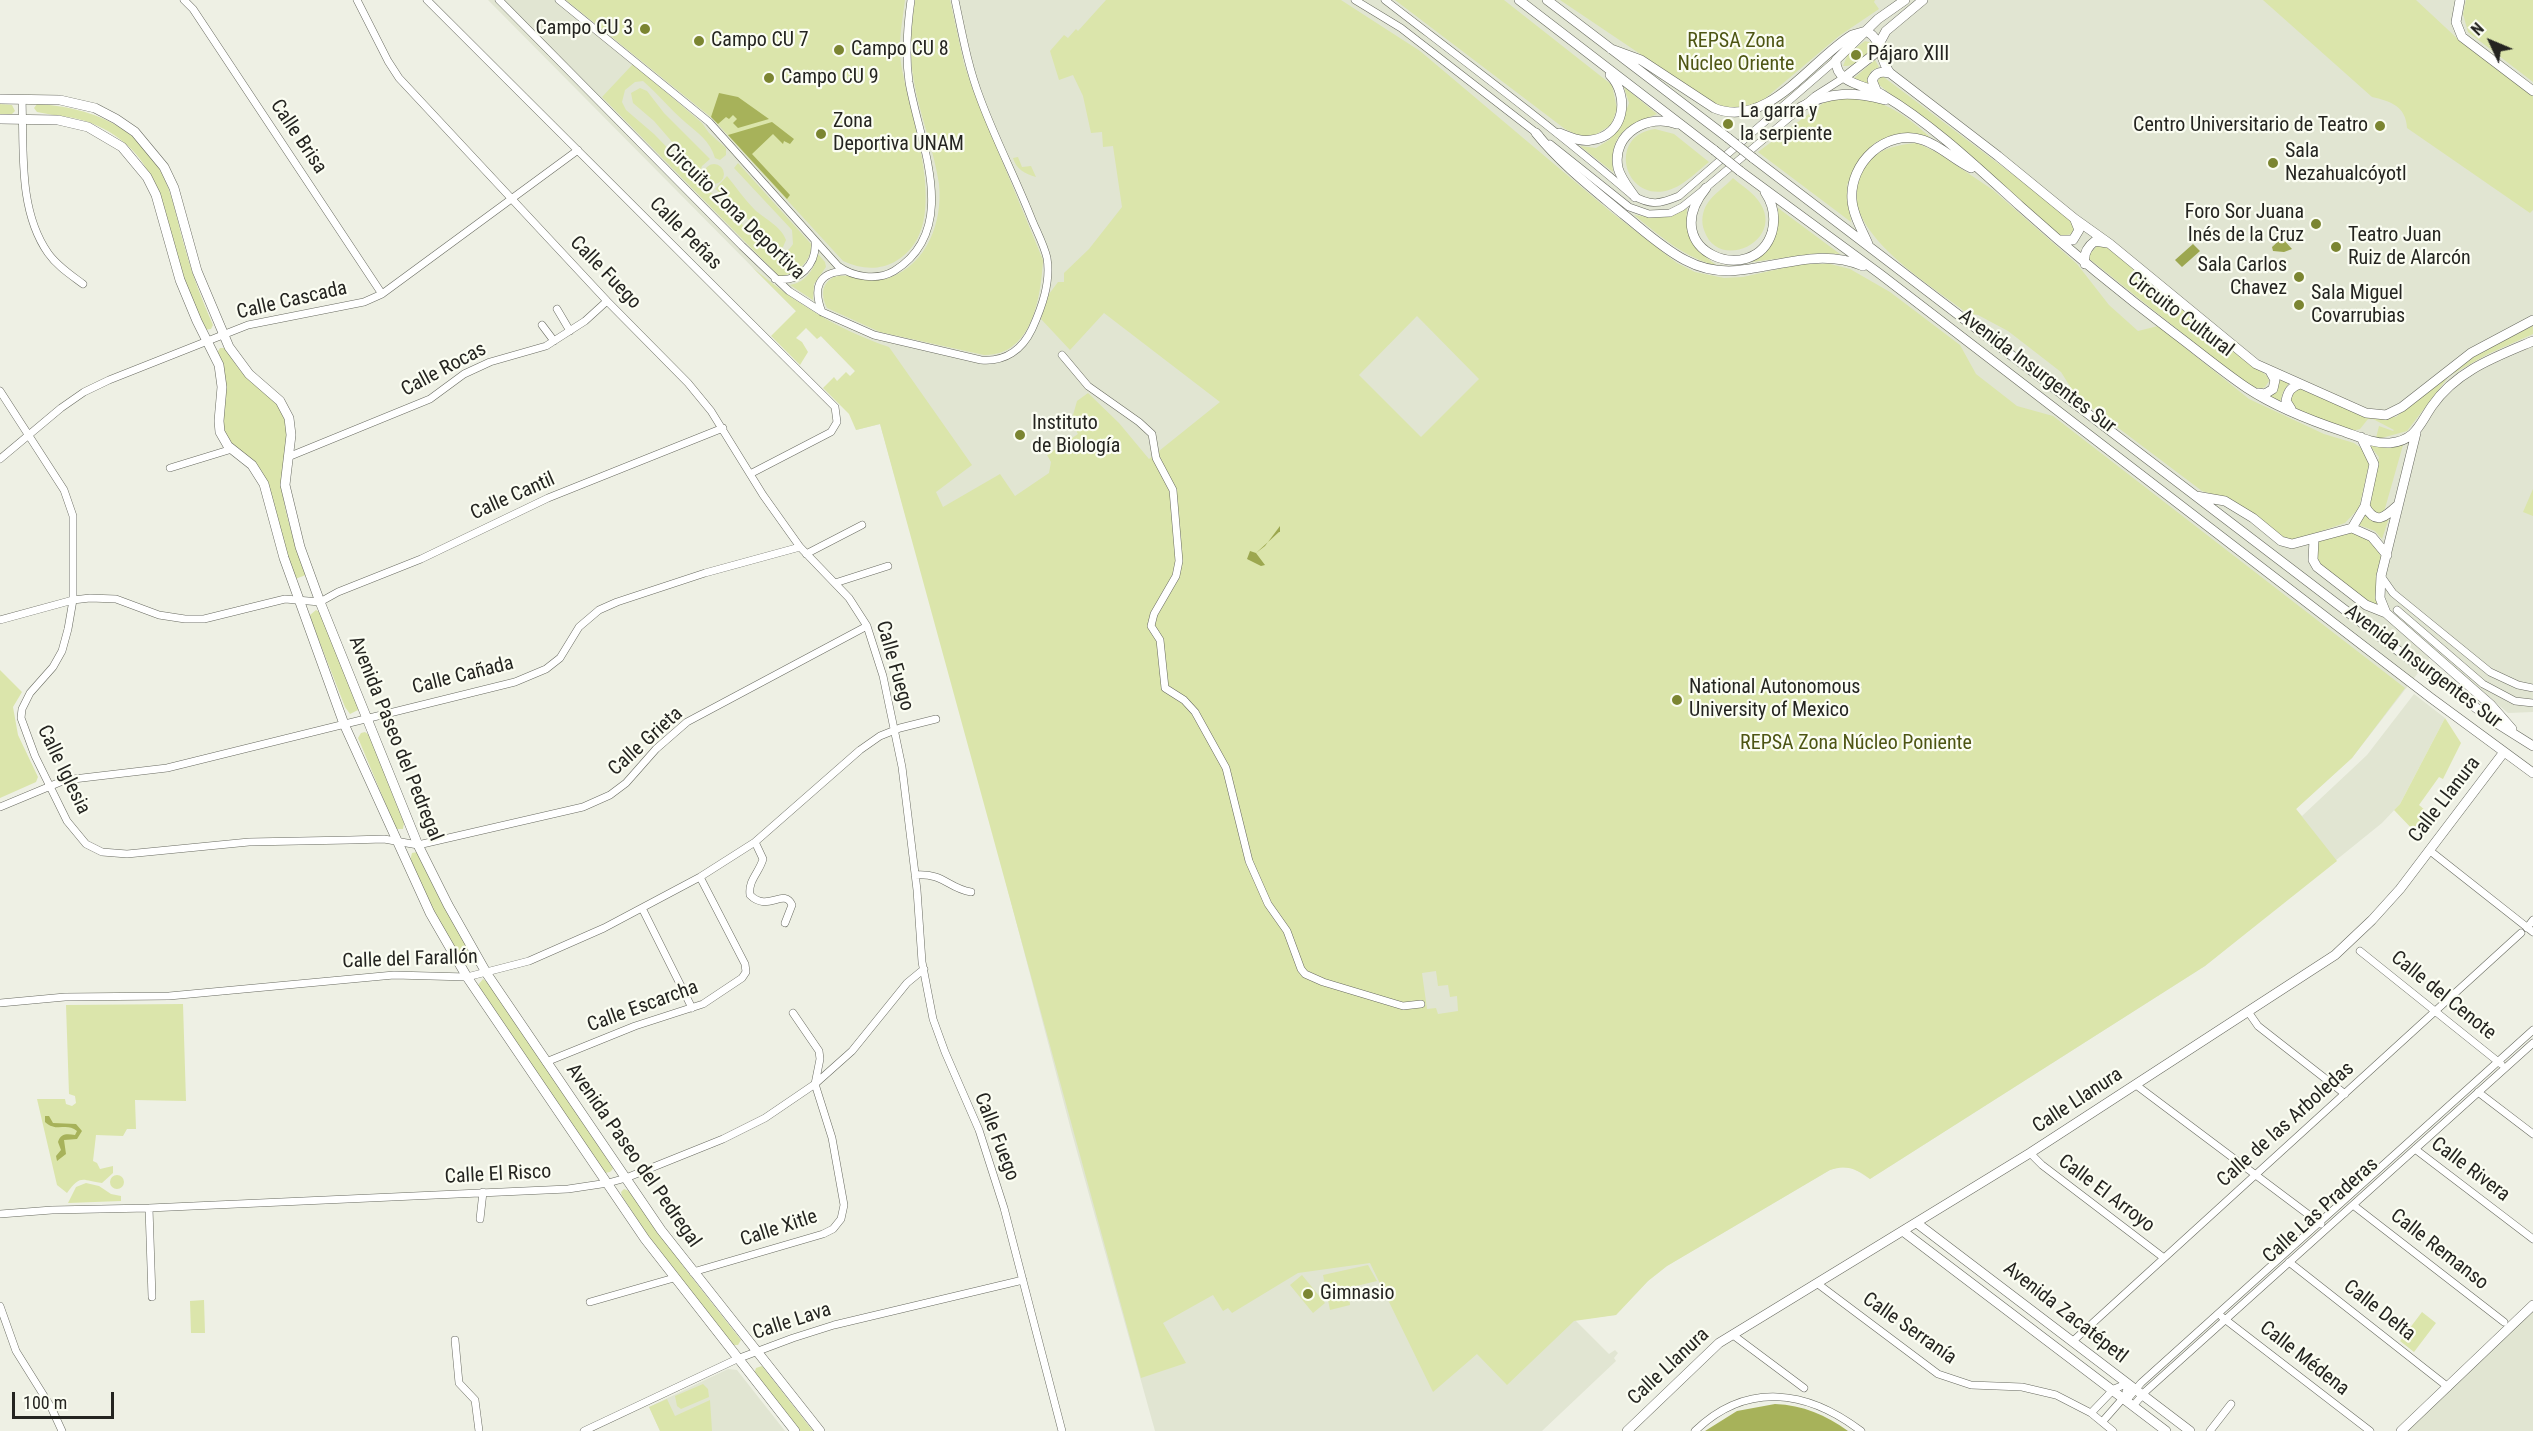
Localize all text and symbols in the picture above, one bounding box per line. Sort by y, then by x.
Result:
north arrow [2461,12,2521,72]
place label: Campo CU 3 [536,17,633,41]
text: N [2467,19,2488,39]
marker: Campo CU 3 [638,22,652,36]
place label: Campo CU 7 [711,29,808,53]
park label: REPSA Zona Núcleo Oriente [1678,30,1794,77]
marker: Campo CU 7 [692,34,706,48]
place label: Campo CU 8 [851,38,948,62]
marker: Campo CU 8 [832,43,846,57]
place label: Pájaro XIII [1868,43,1949,67]
marker: Pájaro XIII [1849,48,1863,62]
place label: Campo CU 9 [781,66,878,90]
marker: Campo CU 9 [762,71,776,85]
street label: Calle Brisa [264,95,332,179]
place label: La garra y la serpiente [1740,100,1832,147]
place label: Zona Deportiva UNAM [833,110,964,157]
place label: Centro Universitario de Teatro [2133,114,2368,138]
marker: La garra y la serpiente [1721,117,1735,131]
marker: Centro Universitario de Teatro [2373,119,2387,133]
marker: Zona Deportiva UNAM [814,127,828,141]
street label: Circuito Zona Deportiva [659,139,809,285]
place label: Sala Nezahualcóyotl [2285,140,2406,187]
marker: Sala Nezahualcóyotl [2266,156,2280,170]
street label: Calle Peñas [644,193,726,275]
place label: Foro Sor Juana Inés de la Cruz [2185,201,2304,248]
marker: Foro Sor Juana Inés de la Cruz [2309,217,2323,231]
place label: Teatro Juan Ruiz de Alarcón [2348,224,2471,271]
street label: Calle Fuego [564,231,646,315]
marker: Teatro Juan Ruiz de Alarcón [2329,240,2343,254]
place label: Sala Carlos Chavez [2198,254,2287,301]
street label: Circuito Cultural [2122,267,2238,363]
marker: Sala Carlos Chavez [2292,270,2306,284]
street label: Calle Cascada [235,277,349,325]
place label: Sala Miguel Covarrubias [2311,282,2405,329]
marker: Sala Miguel Covarrubias [2292,298,2306,312]
street label: Avenida Insurgentes Sur [1954,305,2120,439]
street label: Calle Rocas [397,338,491,402]
place label: Instituto de Biología [1032,412,1120,459]
marker: Instituto de Biología [1013,428,1027,442]
street label: Calle Cantil [467,468,559,526]
street label: Avenida Insurgentes Sur [2340,600,2506,734]
street label: Calle Fuego [870,618,918,714]
street label: Avenida Paseo del Pedregal [343,633,447,845]
street label: Calle Cañada [410,652,516,700]
place label: National Autonomous University of Mexico [1689,676,1860,723]
marker: National Autonomous University of Mexico [1670,693,1684,707]
street label: Calle Grieta [604,702,688,782]
street label: Calle Iglesia [31,722,95,818]
park label: REPSA Zona Núcleo Poniente [1740,732,1972,756]
street label: Calle Llanura [2404,752,2486,848]
street label: Calle del Farallón [342,946,478,974]
street label: Calle del Cenote [2386,946,2500,1046]
street label: Calle Escarcha [584,976,702,1038]
street label: Calle de las Arboledas [2213,1057,2359,1193]
street label: Avenida Paseo del Pedregal [560,1059,706,1253]
street label: Calle Llanura [2029,1063,2127,1139]
street label: Calle Fuego [968,1090,1024,1184]
street label: Calle Rivera [2426,1133,2514,1207]
street label: Calle El Arroyo [2053,1150,2159,1238]
street label: Calle Las Praderas [2258,1153,2384,1269]
street label: Calle El Risco [444,1160,552,1190]
street label: Calle Remanso [2385,1204,2493,1296]
street label: Calle Xitle [737,1205,821,1253]
street label: Avenida Zacatépetl [1998,1257,2132,1369]
street label: Calle Delta [2338,1275,2420,1347]
place label: Gimnasio [1320,1282,1394,1306]
marker: Gimnasio [1301,1287,1315,1301]
street label: Calle Serranía [1857,1288,1961,1370]
street label: Calle Lava [750,1298,834,1346]
street label: Calle Médena [2254,1317,2354,1401]
street label: Calle Llanura [1623,1323,1715,1411]
scale bar [15,1380,117,1418]
text: 100 m [23,1392,67,1413]

